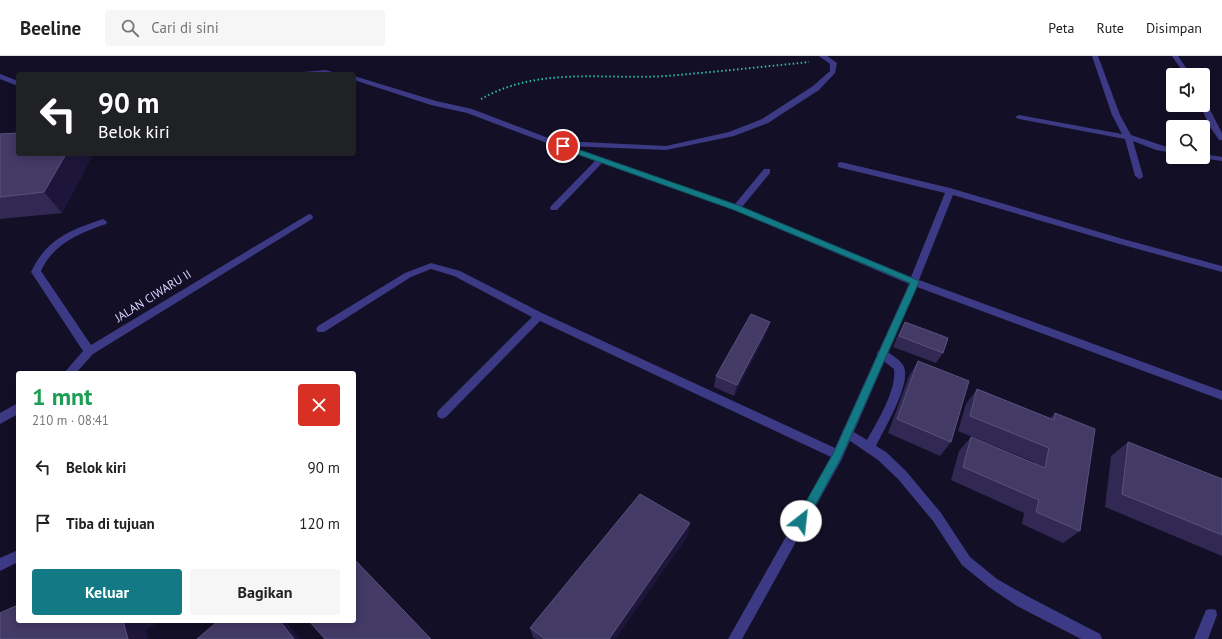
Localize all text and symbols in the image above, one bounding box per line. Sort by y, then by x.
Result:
search box [105,10,385,46]
text: Beeline [20,16,81,40]
icon: search [119,17,141,39]
text: Cari di sini [151,18,219,37]
text: Peta [1048,19,1074,37]
text: Rute [1096,19,1124,37]
text: Disimpan [1146,19,1202,37]
map controls [1166,68,1210,164]
button: sound [1166,68,1210,112]
text: 90 m [98,84,159,121]
icon: left [32,88,84,140]
text: Belok kiri [98,120,170,143]
button: search [1166,120,1210,164]
pin [546,129,580,163]
icon: arrive [552,135,574,157]
street label: JALAN CIWARU II [111,266,194,326]
text: 1 mnt [32,381,92,412]
button: close [298,384,340,426]
text: 210 m · 08:41 [32,412,109,429]
icon: left [32,456,54,478]
text: Belok kiri [66,458,126,477]
text: 90 m [307,458,340,477]
position arrow [780,500,822,542]
icon: arrive [32,512,54,534]
text: Tiba di tujuan [66,514,155,533]
text: 120 m [299,514,340,533]
button: Keluar [32,569,182,615]
button: Bagikan [190,569,340,615]

